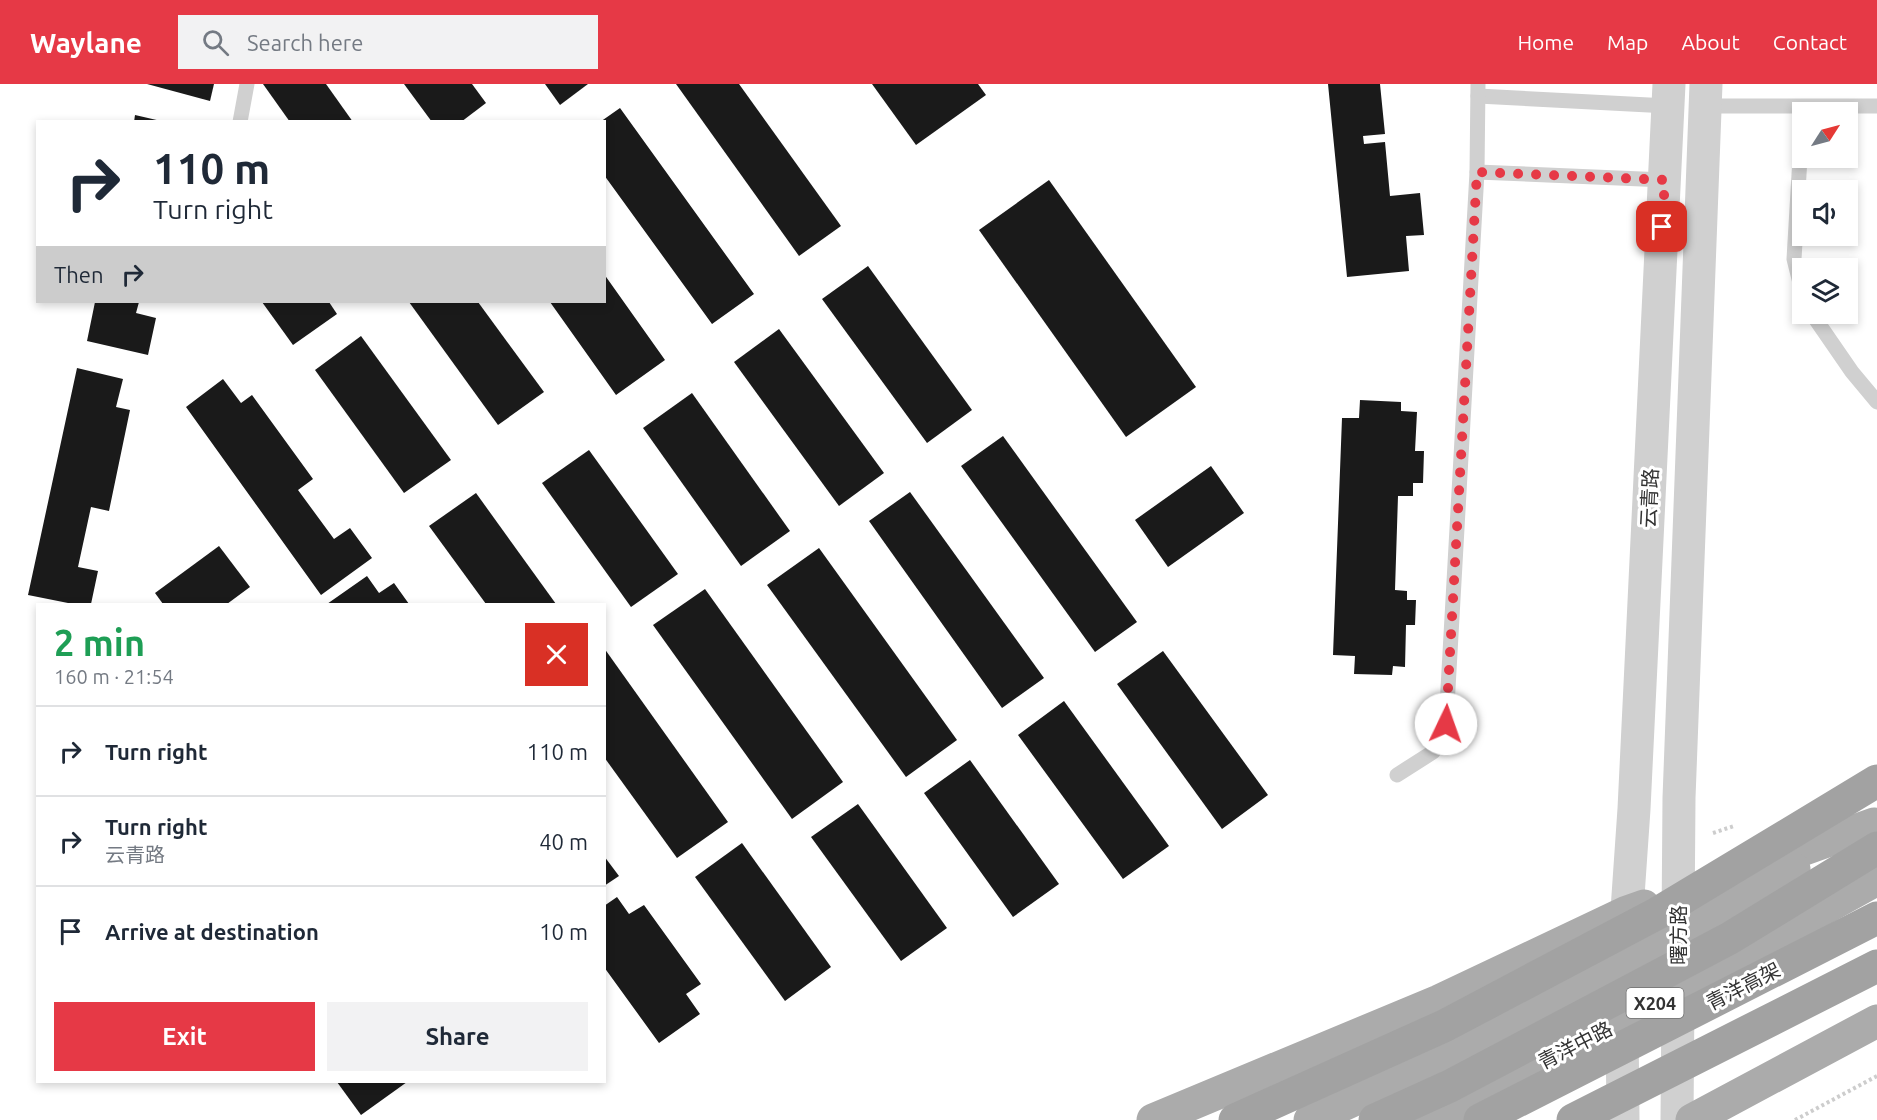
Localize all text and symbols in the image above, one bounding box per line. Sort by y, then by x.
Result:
search box [178,15,598,69]
icon: search [199,26,232,59]
text: Waylane [30,27,142,58]
text: Search here [247,30,363,55]
text: Home [1517,30,1574,54]
text: Map [1607,30,1648,54]
text: About [1681,30,1740,54]
text: Contact [1773,30,1847,54]
north arrow [1792,102,1858,168]
map controls [1792,102,1858,324]
icon: right [54,144,132,222]
text: 110 m [153,145,270,192]
button: sound [1792,180,1858,246]
text: Turn right [153,194,273,224]
pin [1636,201,1687,252]
icon: arrive [1645,210,1678,243]
icon: right [116,258,149,291]
button: layers [1792,258,1858,324]
text: Then [54,262,104,287]
street label: 云青路 [1636,467,1662,529]
text: 2 min [54,622,145,663]
button: close [525,623,588,686]
text: 160 m · 21:54 [54,665,174,688]
position arrow [1414,692,1478,756]
icon: right [54,735,87,768]
text: Turn right [105,739,207,764]
text: 110 m [527,739,588,764]
text: Turn right [105,814,207,839]
icon: right [54,825,87,858]
text: 40 m [539,829,588,854]
text: 云青路 [105,843,165,866]
street label: 曙方路 [1667,905,1690,965]
icon: arrive [54,915,87,948]
text: Arrive at destination [105,919,319,944]
text: 10 m [539,919,588,944]
street label: 青洋高架 [1702,958,1784,1014]
road number: X204 [1626,988,1684,1018]
button: Exit [54,1002,315,1071]
button: Share [327,1002,588,1071]
street label: 青洋中路 [1534,1017,1616,1073]

